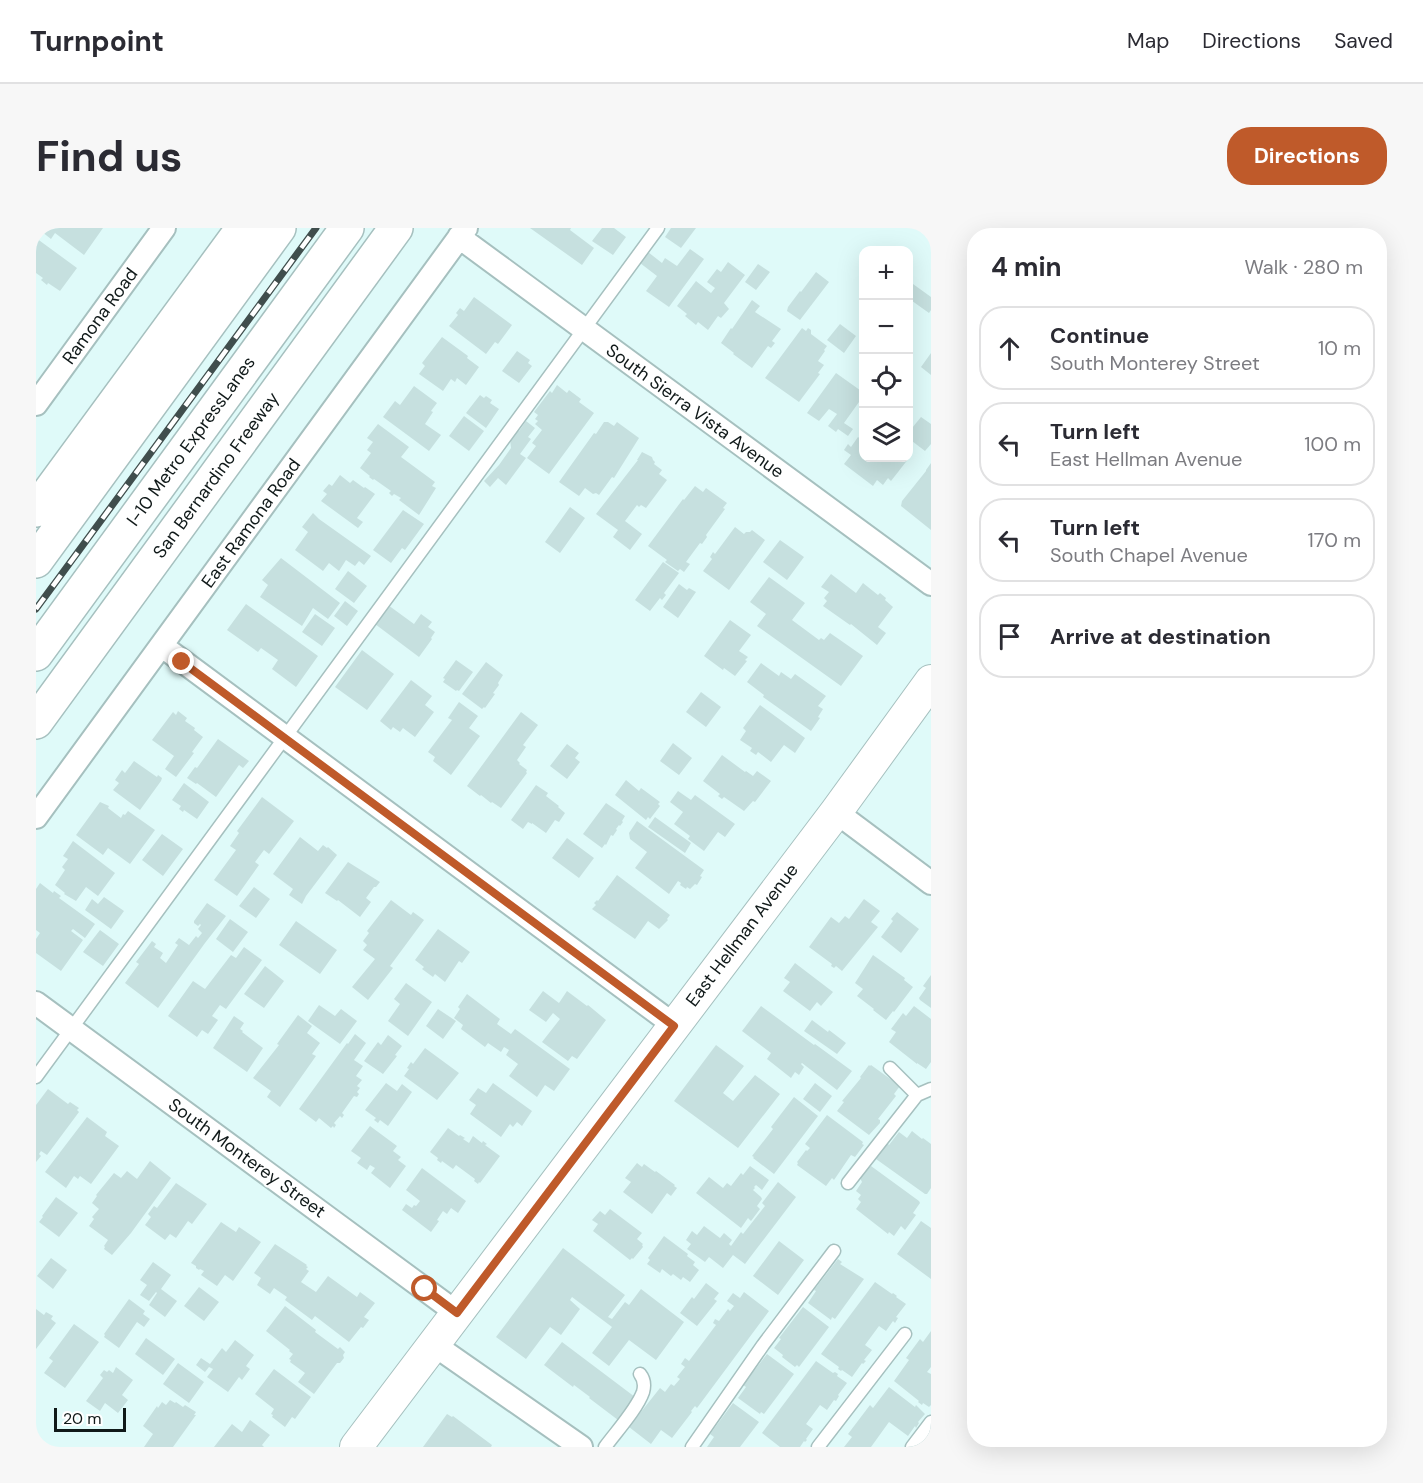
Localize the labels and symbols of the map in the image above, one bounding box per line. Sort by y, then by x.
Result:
street label: Ramona Road [57,263,143,369]
street label: South Sierra Vista Avenue [601,338,789,484]
street label: I-10 Metro ExpressLanes [121,351,261,531]
street label: San Bernardino Freeway [148,387,284,563]
street label: East Ramona Road [196,454,306,592]
route end [168,648,194,674]
street label: East Hellman Avenue [680,859,804,1011]
street label: South Monterey Street [164,1093,330,1223]
route start [411,1275,437,1301]
scale bar [54,1405,126,1432]

